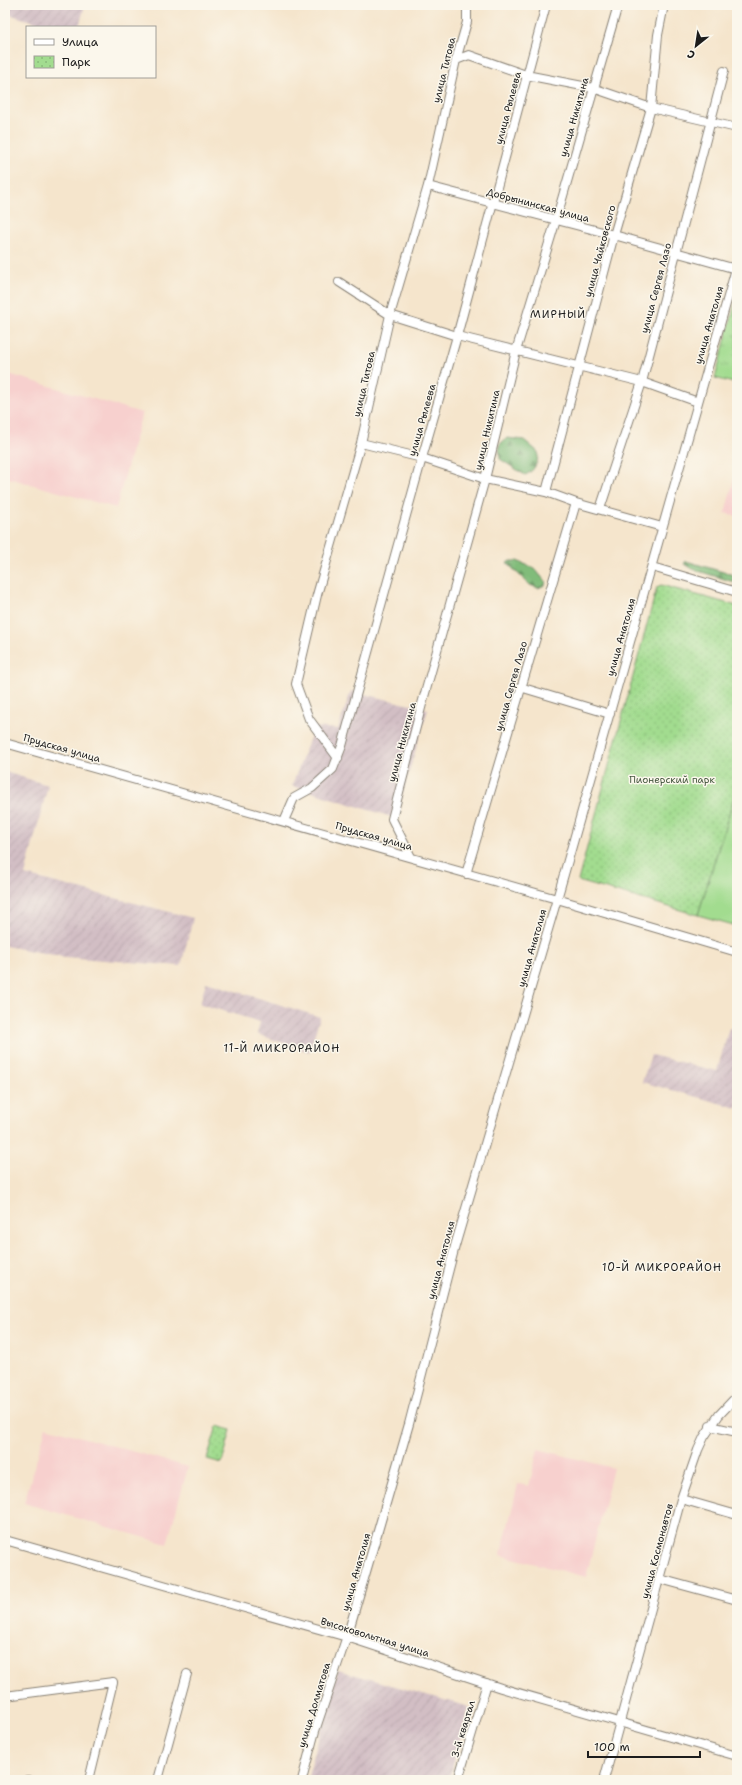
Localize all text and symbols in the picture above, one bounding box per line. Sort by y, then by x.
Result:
legend [26,26,156,78]
north arrow [676,26,716,66]
text: Улица [62,34,99,50]
street label: улица Титова [430,35,459,104]
text: С [684,46,698,62]
text: Парк [62,54,91,70]
street label: улица Рылеева [492,70,524,146]
street label: улица Никитина [556,75,592,158]
street label: Добрынинская улица [485,185,592,225]
street label: улица Чайковского [581,204,619,298]
street label: улица Сергея Лазо [638,241,674,335]
street label: улица Анатолия [692,284,726,366]
district label: МИРНЫЙ [530,306,586,322]
street label: улица Титова [350,349,378,418]
street label: улица Рылеева [405,382,439,458]
street label: улица Никитина [471,388,503,471]
street label: улица Анатолия [604,596,638,678]
street label: улица Сергея Лазо [492,640,530,732]
street label: улица Никитина [385,700,419,783]
street label: Прудская улица [22,731,103,765]
park label: Пионерский парк [629,773,715,786]
street label: Прудская улица [334,819,415,853]
street label: улица Анатолия [515,907,549,989]
district label: 11-Й МИКРОРАЙОН [224,1040,340,1056]
street label: улица Анатолия [424,1219,458,1301]
district label: 10-Й МИКРОРАЙОН [602,1259,722,1275]
street label: улица Космонавтов [638,1502,676,1600]
street label: улица Анатолия [339,1531,373,1613]
street label: Высоковольтная улица [319,1614,432,1660]
street label: улица Долматова [295,1660,333,1749]
street label: 3-й квартал [448,1698,478,1759]
scale bar [588,1733,700,1759]
text: 100 m [594,1739,630,1755]

